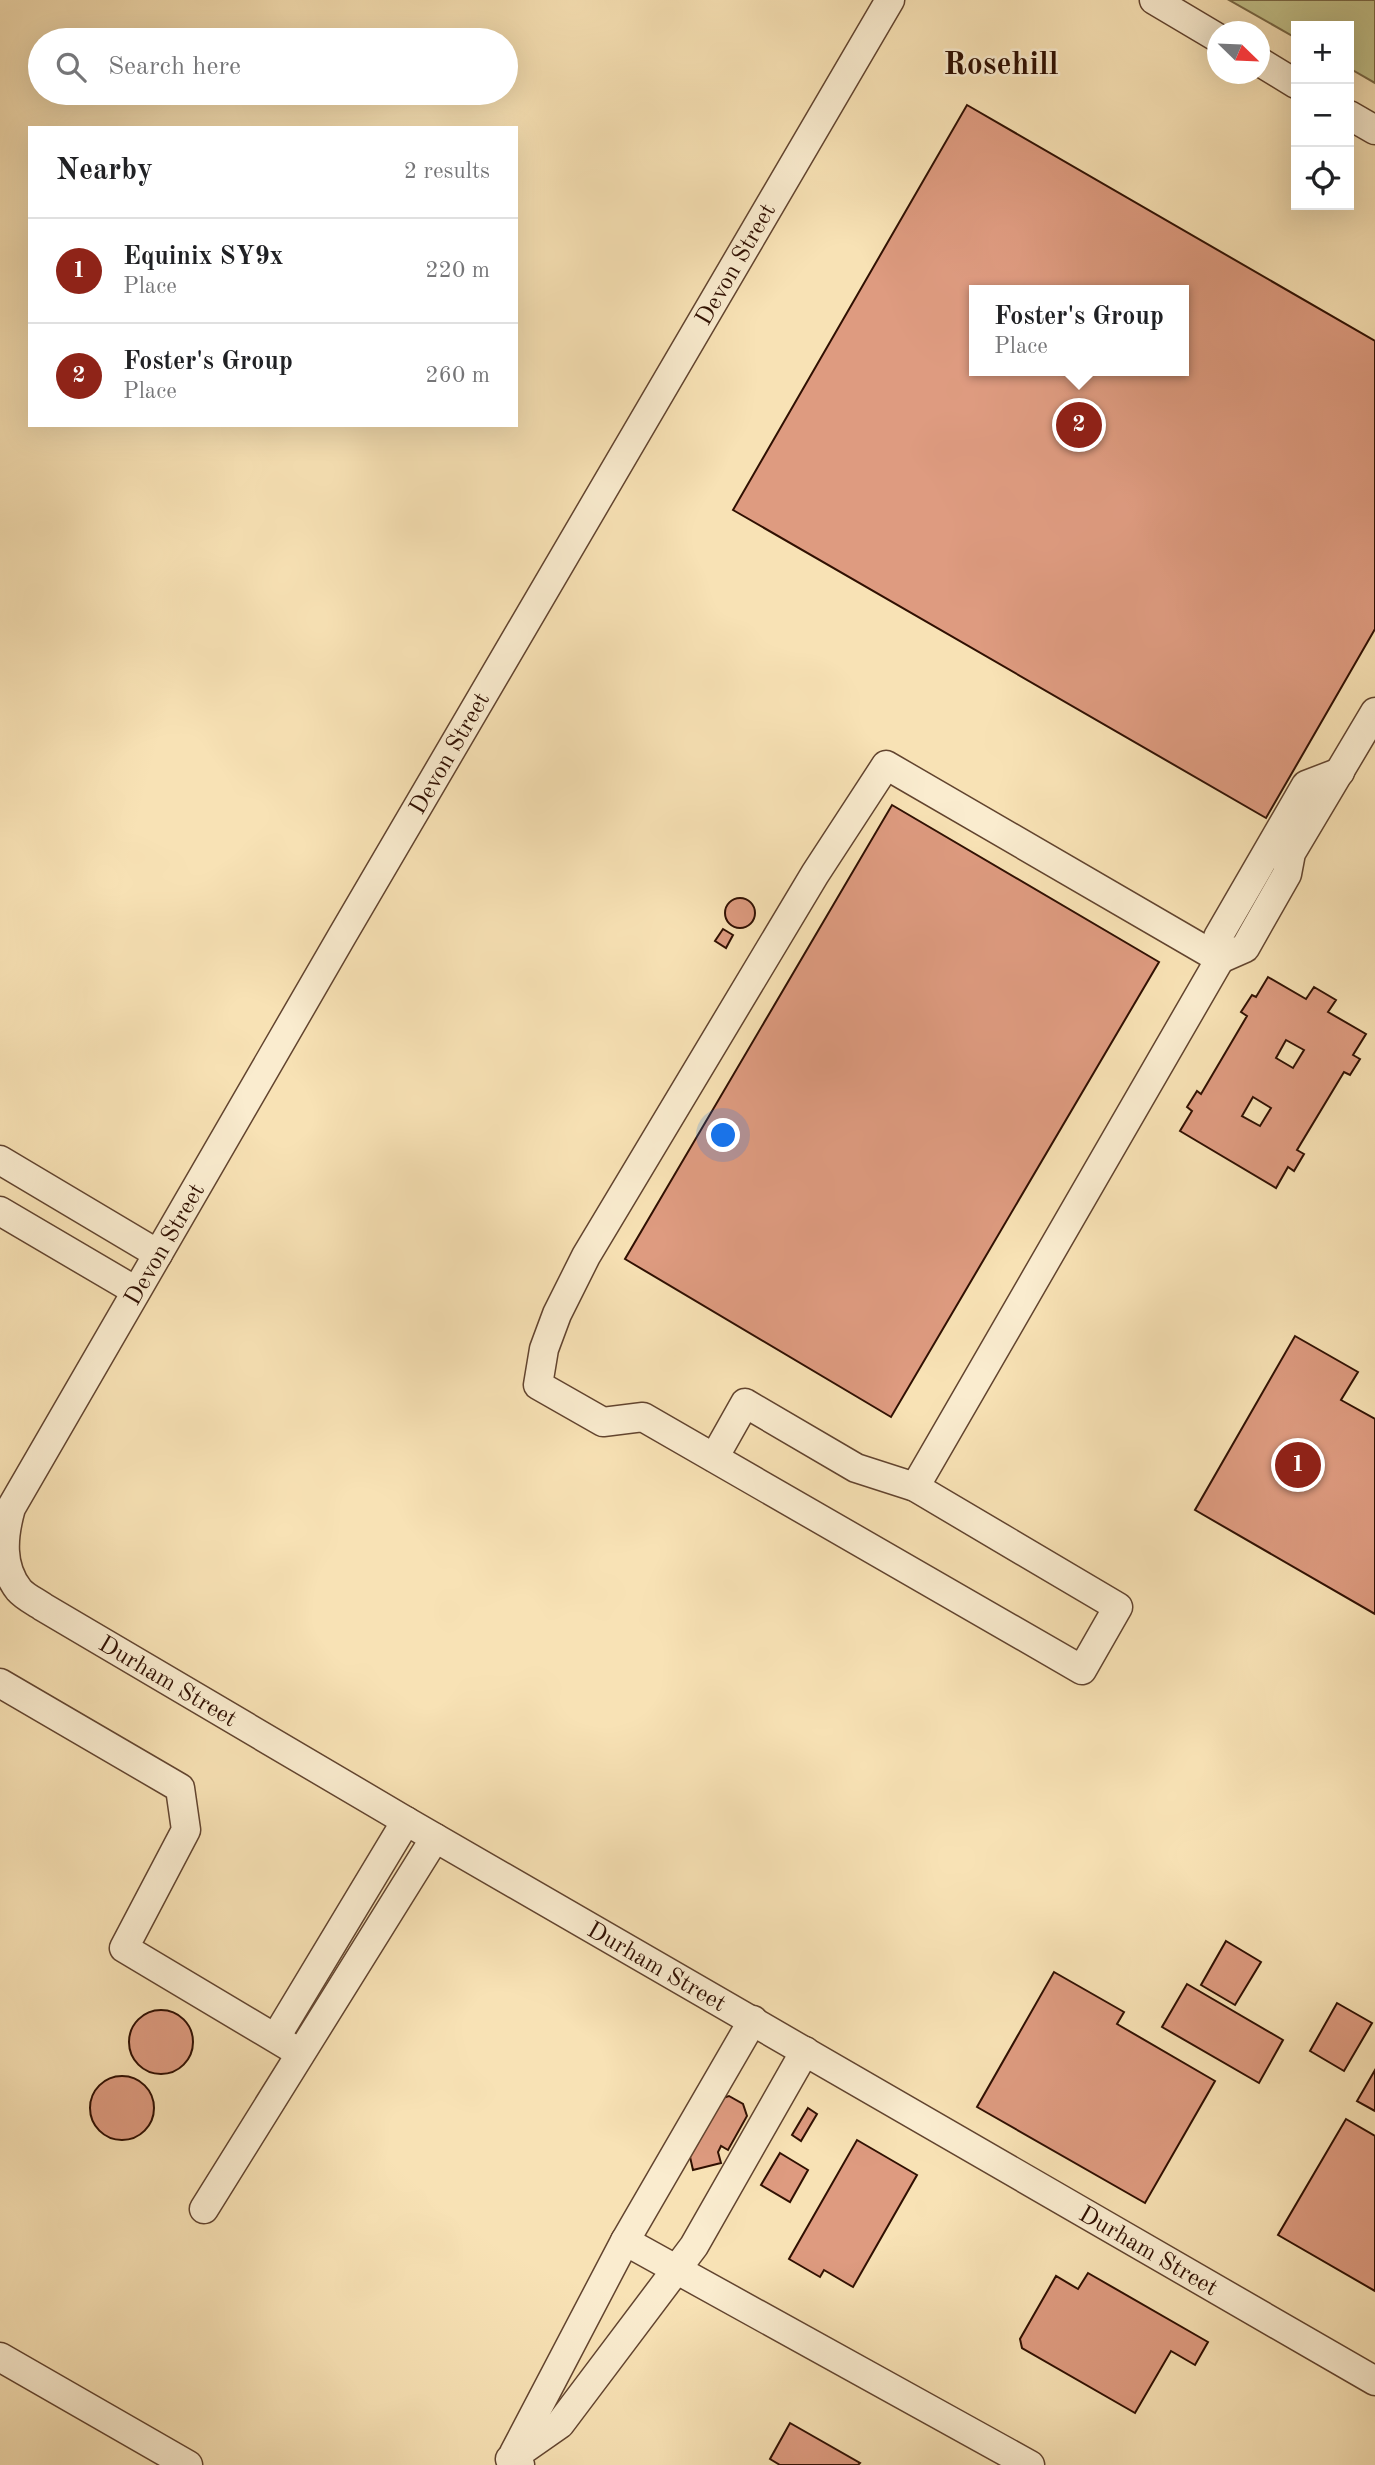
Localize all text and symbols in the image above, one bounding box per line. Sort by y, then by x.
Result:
north arrow [1207,21,1270,84]
map controls [1291,21,1354,210]
button: + [1291,21,1354,84]
search box [28,28,518,105]
icon: search [52,48,90,86]
district label: Rosehill [943,50,1059,82]
text: Search here [108,54,241,80]
button: − [1291,84,1354,147]
button: locate [1291,147,1354,210]
text: Nearby [56,156,153,186]
text: 2 results [404,160,490,183]
street label: Devon Street [692,200,781,330]
text: Equinix SY9x [123,244,283,270]
text: 1 [72,259,86,282]
text: 220 m [425,259,490,282]
text: Place [123,275,177,298]
popup [969,285,1189,376]
text: Foster's Group [994,304,1164,330]
text: Place [994,335,1048,358]
text: Foster's Group [123,349,293,375]
text: 2 [72,364,86,387]
text: 260 m [425,364,490,387]
text: Place [123,380,177,403]
pin: 2 [1056,399,1102,451]
street label: Devon Street [406,689,495,819]
your location [706,1118,740,1152]
street label: Devon Street [121,1180,210,1310]
pin: 1 [1275,1439,1321,1491]
street label: Durham Street [94,1633,240,1732]
street label: Durham Street [583,1918,729,2017]
street label: Durham Street [1074,2203,1221,2301]

